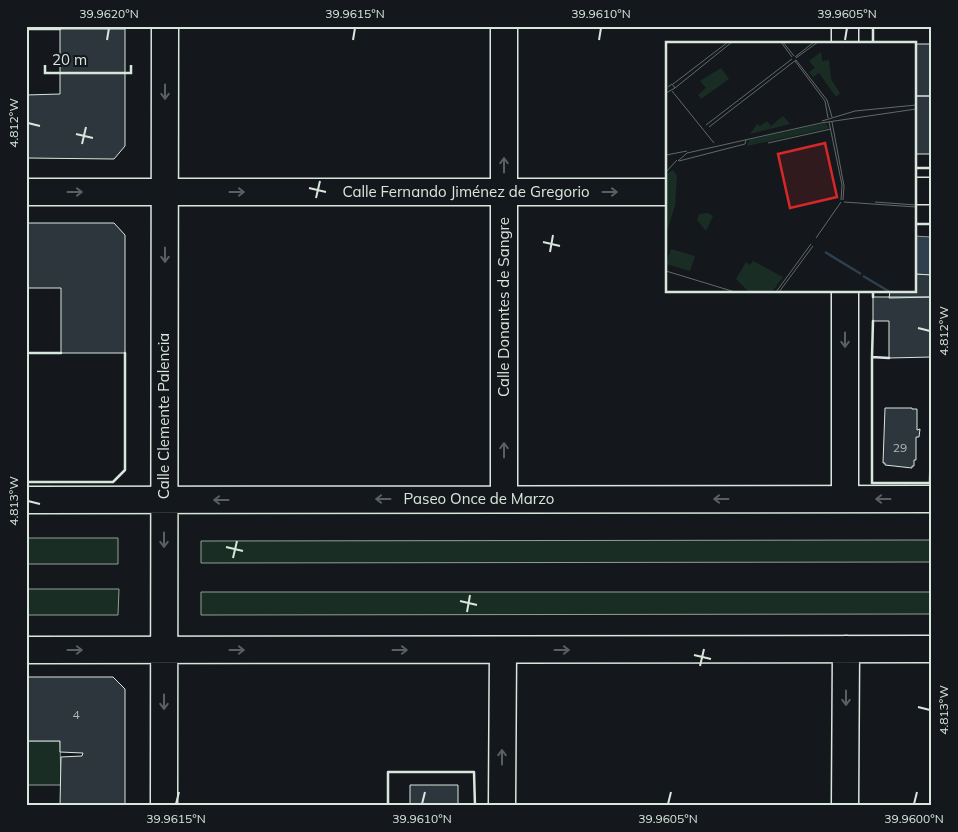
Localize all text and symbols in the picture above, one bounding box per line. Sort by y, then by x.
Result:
text: 39.9620°N [79,6,139,21]
text: 39.9615°N [325,6,385,21]
text: 39.9610°N [571,6,631,21]
text: 39.9605°N [817,6,877,21]
scale bar [45,42,131,74]
inset map [666,42,916,292]
text: 20 m [52,50,87,69]
one-way arrow [160,84,170,100]
text: 4.812°W [6,98,21,148]
one-way arrow [499,157,509,174]
street label: Calle Fernando Jiménez de Gregorio [342,182,590,201]
one-way arrow [66,187,83,197]
one-way arrow [229,187,245,197]
one-way arrow [602,187,618,197]
street label: Calle Donantes de Sangre [494,217,513,397]
one-way arrow [160,246,170,263]
text: 4.812°W [936,306,951,356]
one-way arrow [840,332,850,348]
street label: Calle Clemente Palencia [154,333,173,499]
house number: 29 [893,440,907,455]
one-way arrow [499,442,509,458]
text: 4.813°W [6,476,21,526]
street label: Paseo Once de Marzo [404,489,554,508]
one-way arrow [375,494,392,504]
one-way arrow [713,494,729,504]
one-way arrow [875,494,892,504]
one-way arrow [213,495,229,504]
one-way arrow [159,532,169,548]
one-way arrow [66,645,83,655]
one-way arrow [229,645,245,655]
one-way arrow [392,645,408,655]
one-way arrow [554,645,570,655]
text: 4.813°W [936,685,951,735]
one-way arrow [841,690,851,706]
one-way arrow [159,694,169,710]
house number: 4 [72,707,80,722]
one-way arrow [497,749,507,766]
text: 39.9615°N [146,811,206,826]
text: 39.9610°N [392,811,452,826]
text: 39.9605°N [638,811,698,826]
text: 39.9600°N [884,811,944,826]

